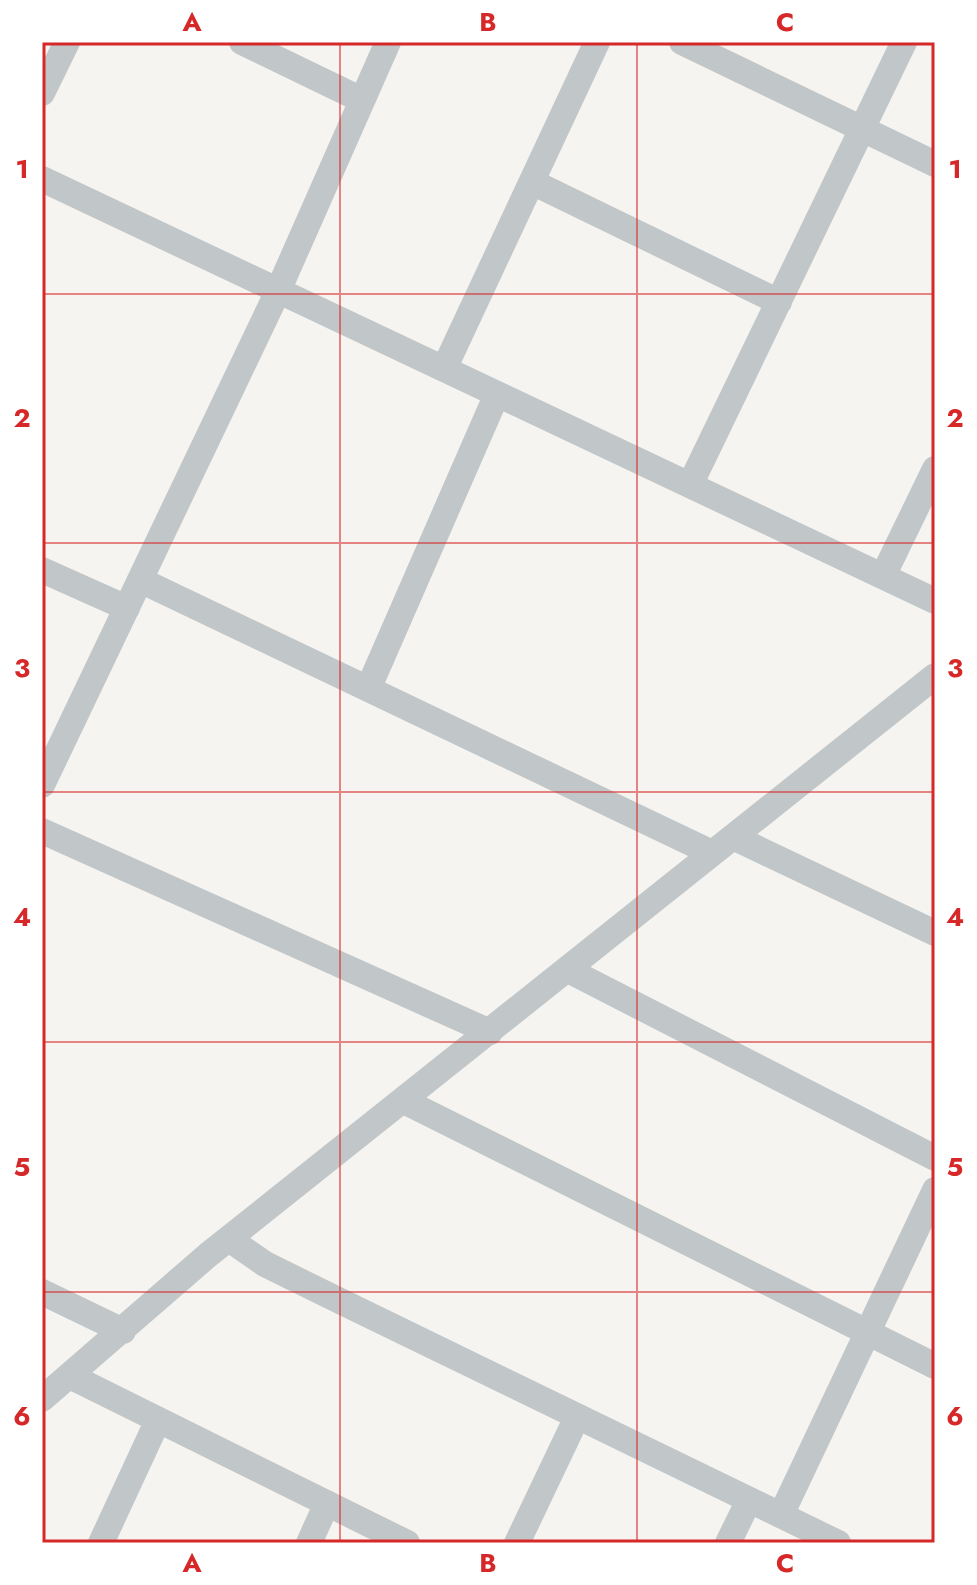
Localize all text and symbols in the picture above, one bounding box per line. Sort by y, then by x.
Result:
text: A [181,3,202,41]
text: B [479,3,497,41]
text: C [776,3,794,41]
text: 1 [15,150,29,188]
text: 1 [948,150,962,188]
text: 2 [13,399,31,437]
text: 2 [946,399,964,437]
text: 3 [14,649,30,687]
text: 3 [947,649,963,687]
text: 4 [13,898,31,936]
text: 4 [946,898,964,936]
text: 5 [14,1148,30,1186]
text: 5 [947,1148,963,1186]
text: 6 [13,1397,31,1435]
text: 6 [946,1397,964,1435]
text: A [181,1544,202,1582]
text: B [479,1544,497,1582]
text: C [776,1544,794,1582]

